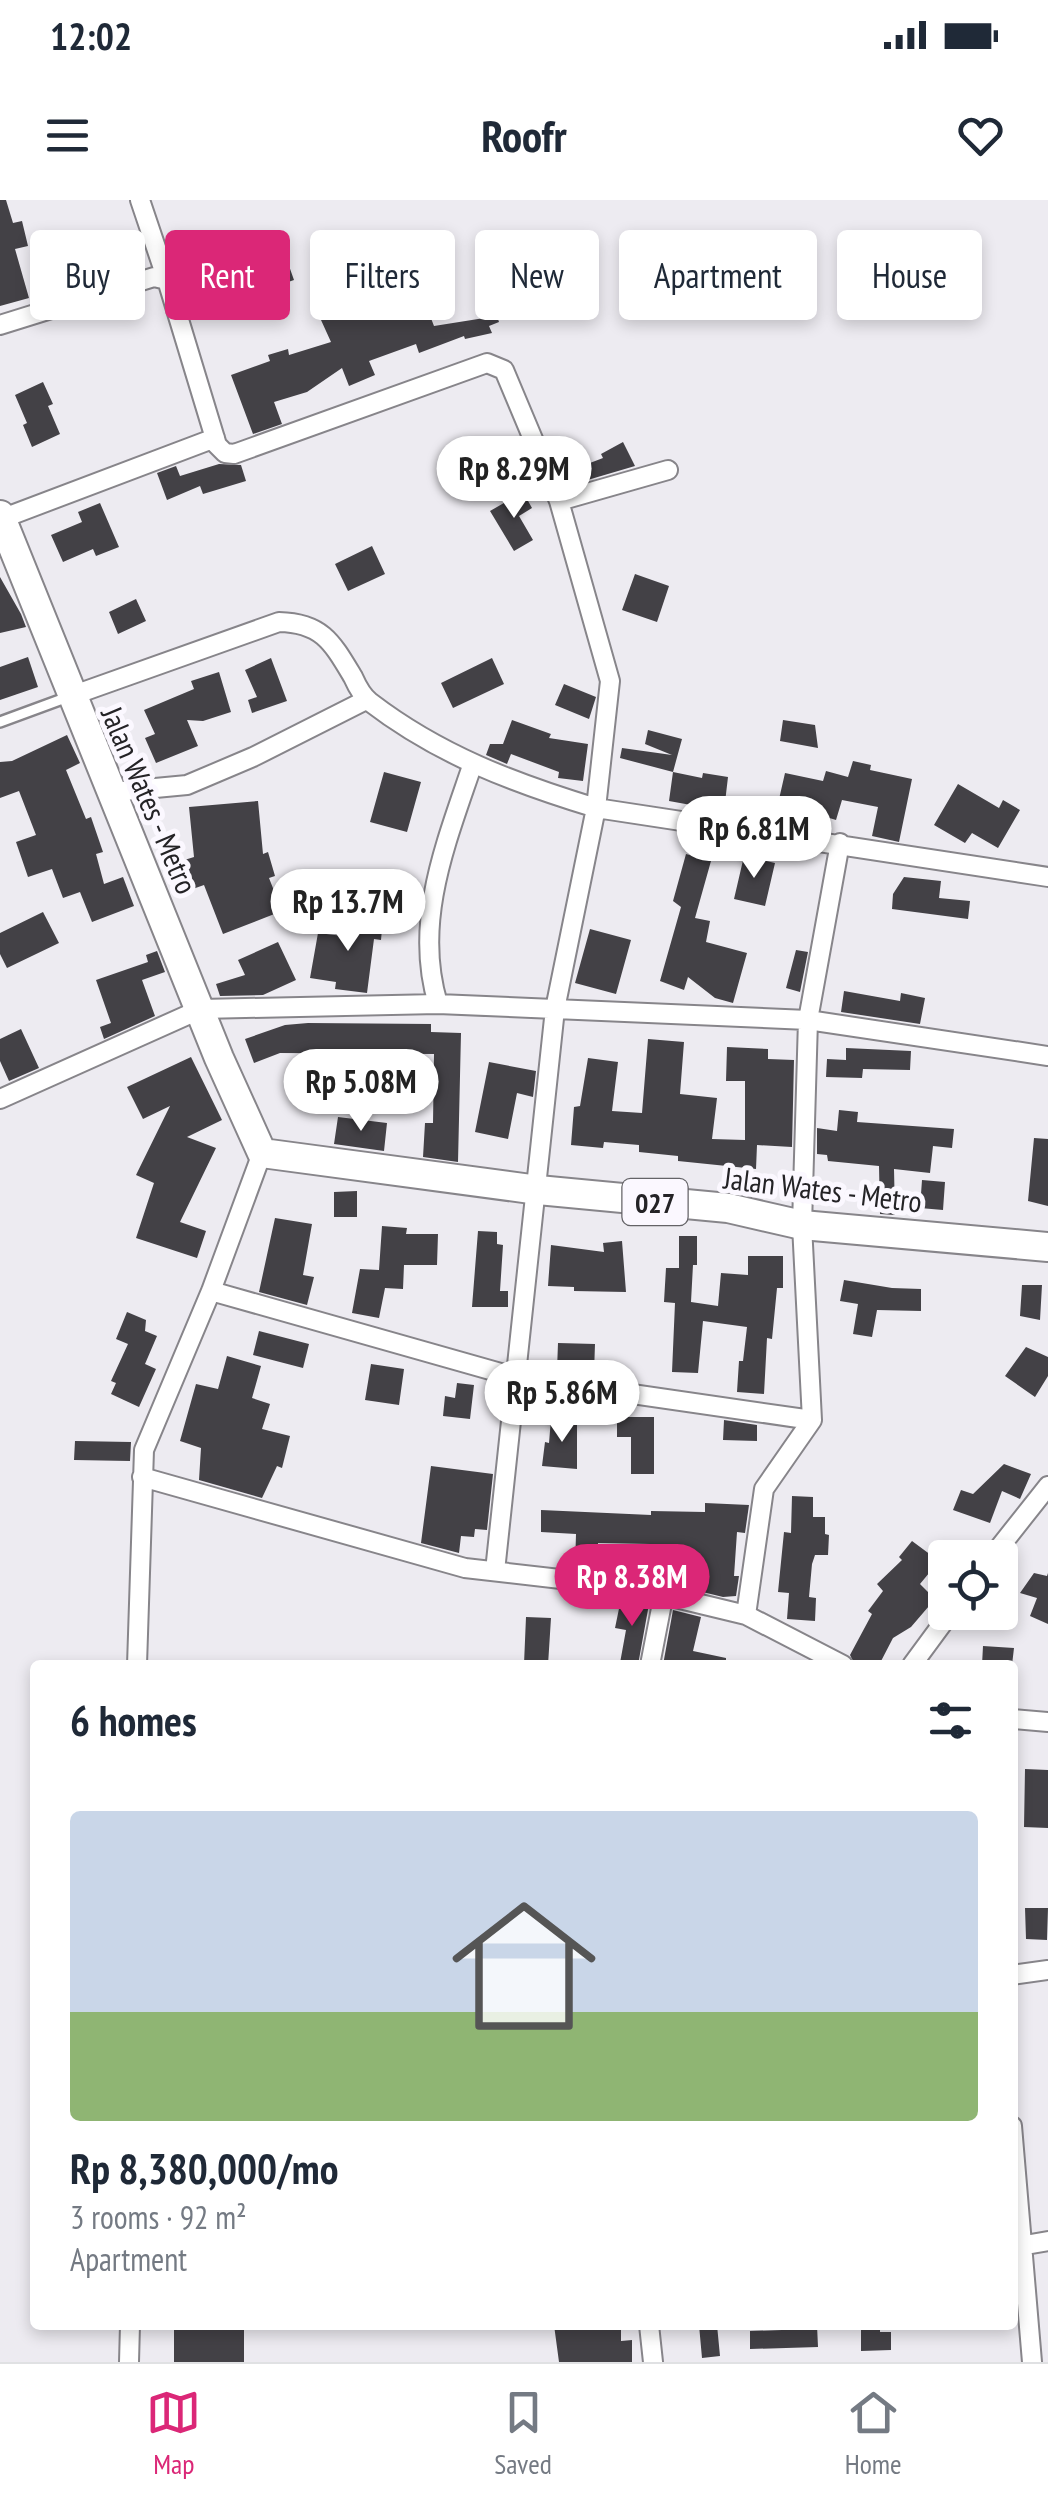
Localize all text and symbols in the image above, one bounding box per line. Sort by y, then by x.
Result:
text: 12:02 [50,11,132,60]
text: Roofr [481,106,567,164]
icon: menu [40,108,95,163]
icon: heart [953,108,1008,163]
chip: Buy [30,230,145,320]
chip: Rent [165,230,290,320]
chip: Filters [310,230,455,320]
chip: New [475,230,599,320]
chip: Apartment [619,230,817,320]
chip: House [837,230,982,320]
pin: Rp 8.29M [411,436,617,521]
text: Rp 8.29M [459,447,569,489]
street label: Jalan Wates - Metro [93,700,207,899]
pin: Rp 6.81M [651,796,857,881]
text: Rp 6.81M [699,807,809,849]
pin: Rp 13.7M [245,869,451,954]
text: Rp 13.7M [293,880,403,922]
pin: Rp 5.08M [258,1049,464,1134]
text: Rp 5.08M [306,1060,416,1102]
street label: Jalan Wates - Metro [721,1157,924,1220]
road number: 027 [622,1179,688,1225]
pin: Rp 5.86M [459,1360,665,1445]
text: Rp 5.86M [507,1371,617,1413]
map controls [928,1540,1018,1630]
button: locate [928,1540,1018,1630]
pin: Rp 8.38M [529,1544,735,1629]
text: Rp 8.38M [577,1555,687,1597]
text: 6 homes [70,1693,197,1748]
icon: filters [923,1693,978,1748]
icon: home [434,1876,614,2056]
text: Rp 8,380,000/mo [70,2141,338,2196]
text: 3 rooms · 92 m² [70,2196,247,2238]
text: Apartment [70,2238,187,2280]
tab: Map [146,2385,201,2482]
tab: Saved [494,2385,552,2482]
tab: Home [845,2385,902,2482]

